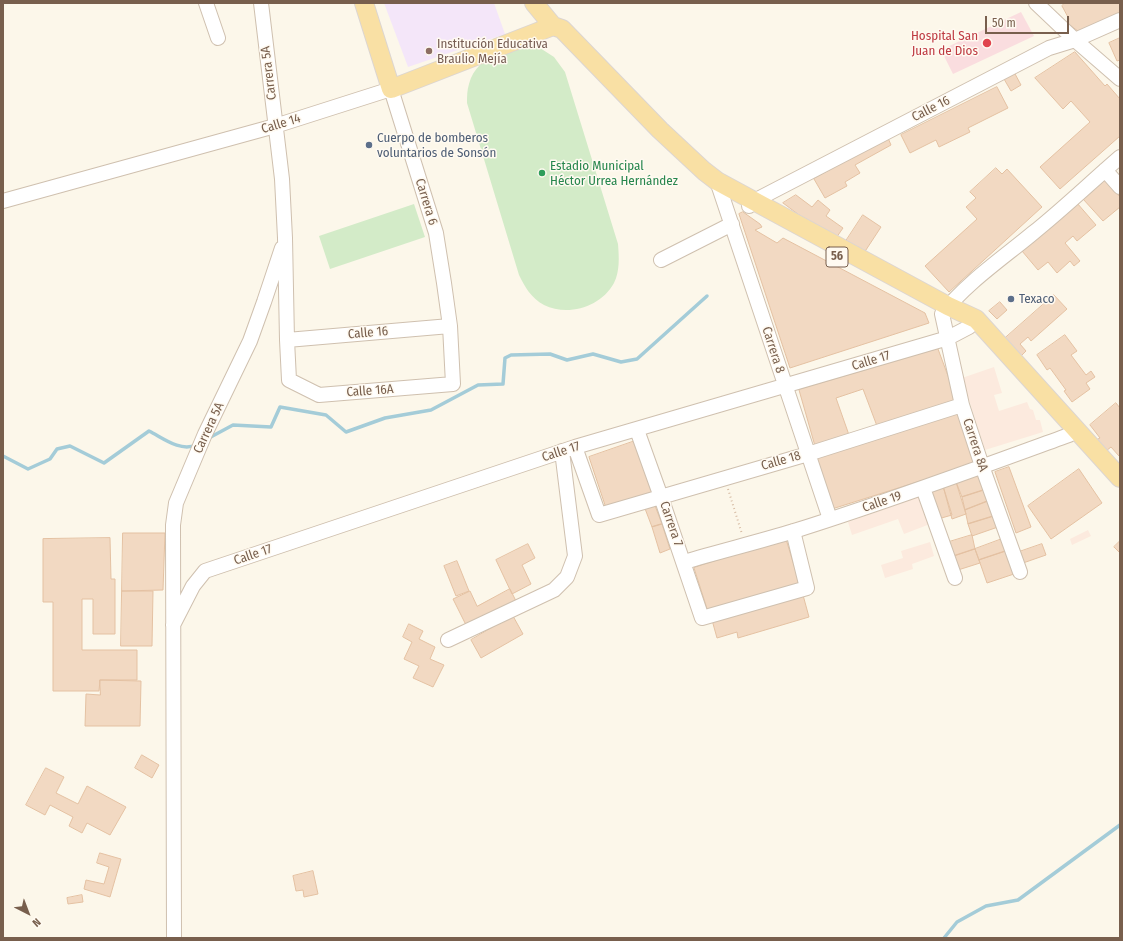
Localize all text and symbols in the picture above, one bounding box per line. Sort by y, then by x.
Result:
scale bar [987,8,1071,34]
text: 50 m [992,16,1016,30]
place label: Hospital San Juan de Dios [911,28,978,59]
place label: Institución Educativa Braulio Mejía [437,36,548,67]
marker: Hospital San Juan de Dios [981,37,993,49]
street label: Carrera 5A [258,45,280,101]
marker: Institución Educativa Braulio Mejía [424,46,434,56]
street label: Calle 16 [909,93,953,125]
street label: Calle 14 [259,111,303,137]
place label: Cuerpo de bomberos voluntarios de Sonsón [377,130,496,161]
marker: Cuerpo de bomberos voluntarios de Sonsón [364,140,374,150]
place label: Estadio Municipal Héctor Urrea Hernández [550,158,678,189]
marker: Estadio Municipal Héctor Urrea Hernández [537,168,547,178]
street label: Carrera 6 [412,177,440,227]
road number: 56 [826,247,848,267]
place label: Texaco [1019,291,1055,307]
marker: Texaco [1006,294,1016,304]
street label: Calle 16 [347,323,389,343]
street label: Carrera 8 [758,325,788,375]
street label: Calle 17 [850,348,892,374]
street label: Calle 16A [346,382,394,400]
street label: Carrera 5A [190,400,228,456]
street label: Carrera 8A [959,416,991,474]
street label: Calle 17 [540,439,582,465]
street label: Calle 18 [759,448,803,474]
street label: Calle 19 [860,488,904,516]
street label: Carrera 7 [656,499,686,549]
street label: Calle 17 [232,541,274,569]
north arrow [8,893,48,933]
text: N [30,915,43,929]

